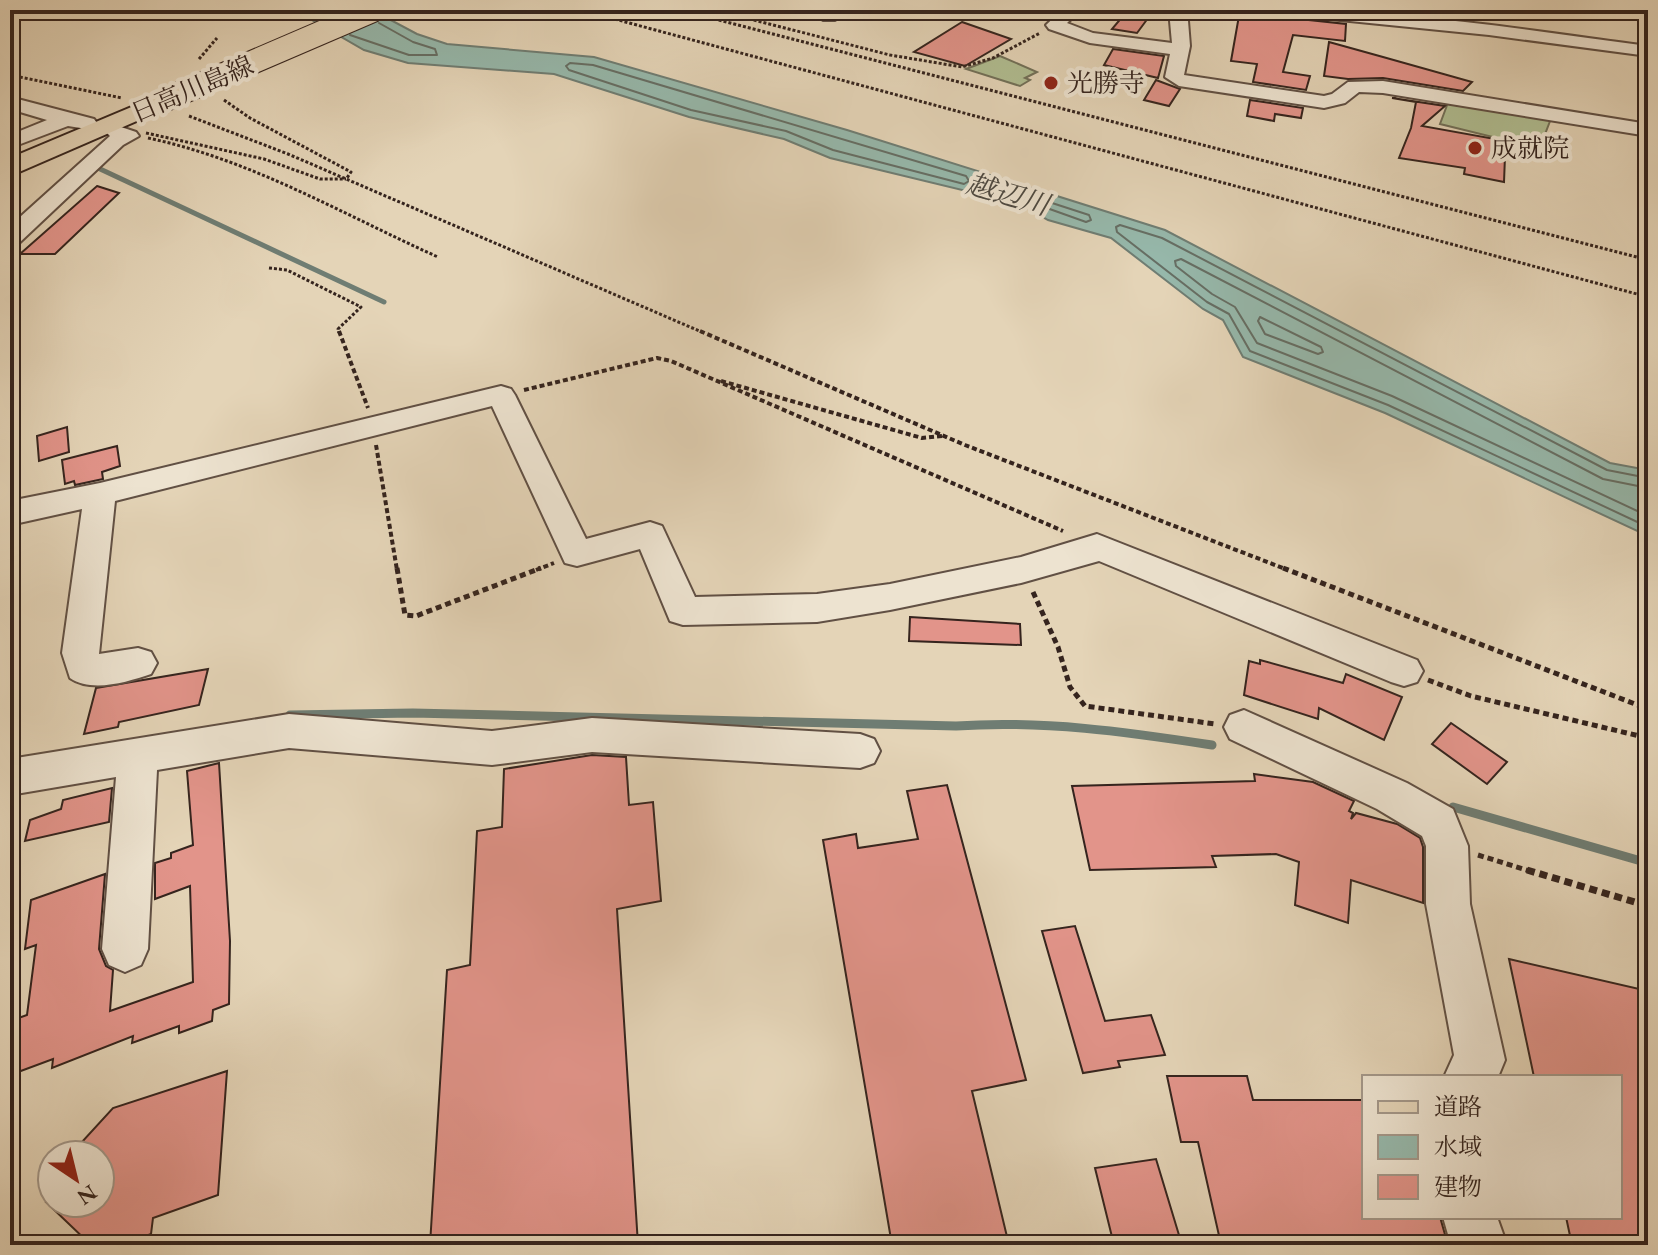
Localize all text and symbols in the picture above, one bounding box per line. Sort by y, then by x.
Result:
street label: 日高川島線 [126,48,258,130]
place label: 光勝寺 [1067,66,1145,100]
marker: 光勝寺 [1042,74,1060,92]
place label: 成就院 [1491,131,1569,165]
marker: 成就院 [1466,139,1484,157]
water label: 越辺川 [963,165,1056,224]
legend [1362,1075,1622,1219]
text: 道路 [1434,1091,1482,1122]
text: 水域 [1434,1131,1482,1162]
north arrow [36,1139,116,1219]
text: 建物 [1434,1171,1482,1202]
text: N [71,1178,103,1212]

